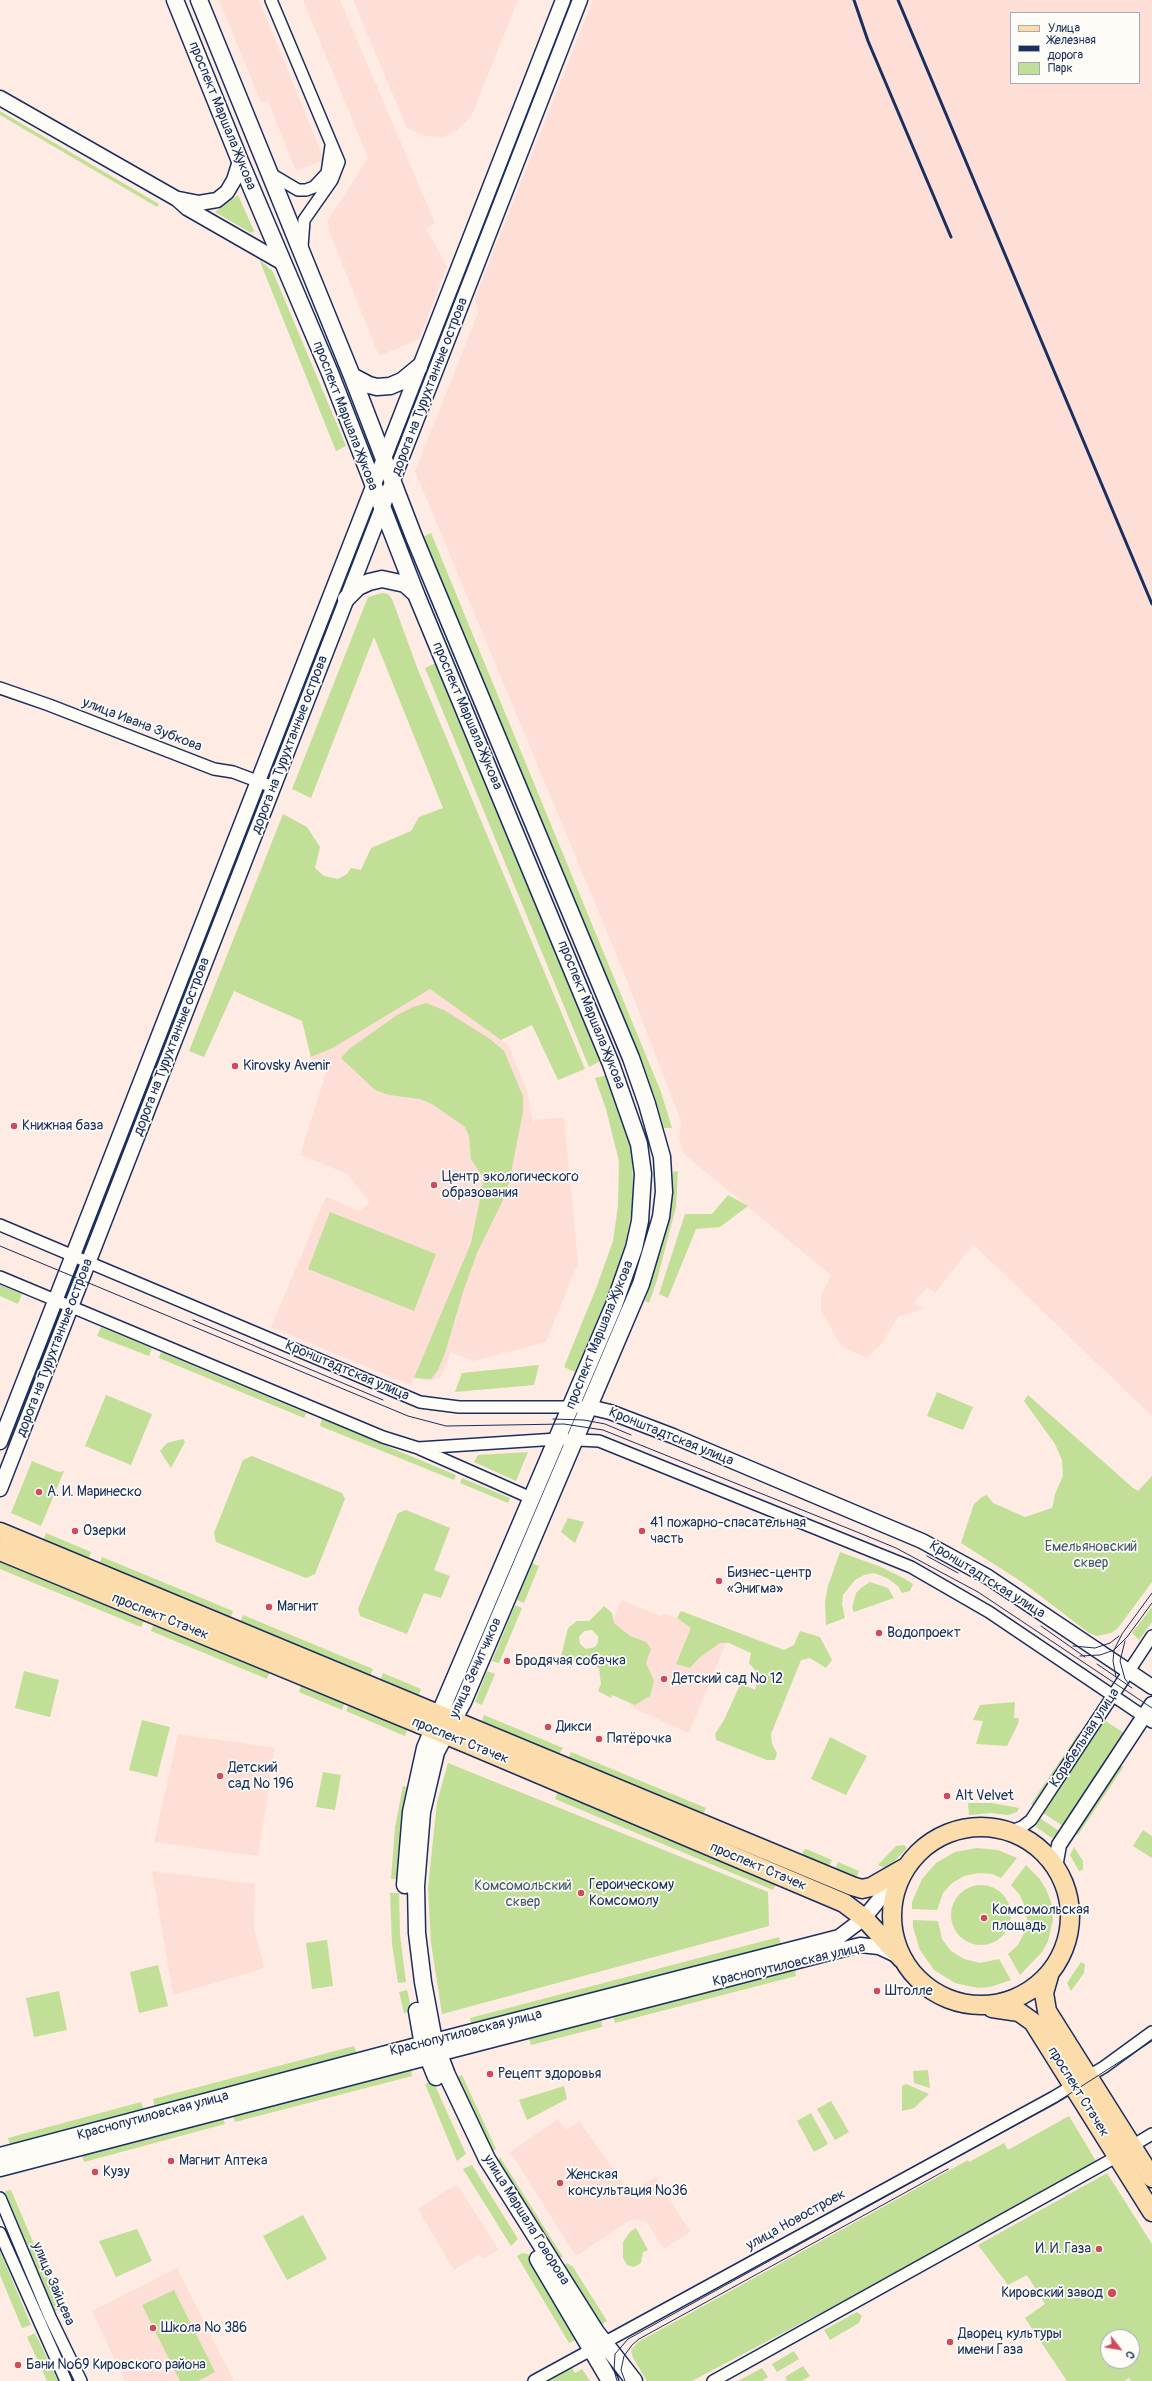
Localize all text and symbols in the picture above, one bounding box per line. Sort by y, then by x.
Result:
legend [1010,12,1140,84]
text: Улица [1048,21,1080,36]
text: Железная дорога [1048,33,1096,63]
street label: проспект Маршала Жукова [184,39,260,193]
text: Парк [1048,61,1073,76]
street label: дорога на Турухтанные острова [388,296,472,478]
street label: проспект Маршала Жукова [309,339,381,493]
street label: проспект Маршала Жукова [428,640,506,792]
street label: дорога на Турухтанные острова [248,654,332,836]
street label: улица Ивана Зубкова [80,694,204,756]
street label: проспект Маршала Жукова [553,938,629,1092]
street label: дорога на Турухтанные острова [130,956,214,1138]
place label: Kirovsky Avenir [243,1058,330,1074]
marker: Kirovsky Avenir [230,1061,240,1071]
place label: Книжная база [22,1118,103,1134]
marker: Книжная база [9,1121,19,1131]
place label: Центр экологического образования [442,1169,579,1202]
marker: Центр экологического образования [429,1180,439,1190]
street label: дорога на Турухтанные острова [13,1257,97,1439]
street label: проспект Маршала Жукова [562,1258,638,1412]
street label: Кронштадтская улица [282,1337,412,1405]
street label: Кронштадтская улица [606,1404,736,1470]
place label: А. И. Маринеско [47,1484,142,1500]
marker: А. И. Маринеско [34,1487,44,1497]
place label: 41 пожарно-спасательная часть [650,1515,806,1548]
place label: Озерки [83,1523,126,1539]
marker: Озерки [70,1526,80,1536]
marker: 41 пожарно-спасательная часть [637,1526,647,1536]
street label: Кронштадтская улица [926,1538,1048,1622]
park label: Емельяновский сквер [1045,1539,1137,1572]
place label: Бизнес-центр «Энигма» [727,1565,812,1598]
marker: Бизнес-центр «Энигма» [714,1576,724,1586]
street label: проспект Стачек [109,1590,211,1644]
place label: Магнит [277,1599,319,1615]
marker: Магнит [264,1602,274,1612]
street label: улица Зенитчиков [446,1615,506,1721]
place label: Водопроект [887,1625,961,1641]
marker: Водопроект [874,1628,884,1638]
place label: Бродячая собачка [515,1653,626,1669]
marker: Бродячая собачка [502,1656,512,1666]
place label: Детский сад № 12 [672,1671,783,1687]
marker: Детский сад № 12 [659,1674,669,1684]
street label: Корабельная улица [1047,1685,1123,1791]
street label: проспект Стачек [409,1714,511,1768]
place label: Дикси [556,1719,591,1735]
marker: Дикси [543,1722,553,1732]
place label: Пятёрочка [607,1731,671,1747]
marker: Пятёрочка [594,1734,604,1744]
place label: Детский сад № 196 [228,1760,294,1792]
marker: Детский сад № 196 [215,1771,225,1781]
place label: Alt Velvet [955,1788,1014,1804]
marker: Alt Velvet [942,1791,952,1801]
street label: проспект Стачек [707,1839,809,1895]
place label: Героическому Комсомолу [589,1877,674,1910]
park label: Комсомольский сквер [474,1878,572,1910]
marker: Героическому Комсомолу [576,1888,586,1898]
place label: Комсомольская площадь [992,1902,1089,1934]
marker: Комсомольская площадь [979,1913,989,1923]
street label: Краснопутиловская улица [711,1939,867,1991]
place label: Штолле [885,1983,933,1999]
marker: Штолле [872,1986,882,1996]
street label: Краснопутиловская улица [388,2006,544,2060]
street label: проспект Стачек [1044,2044,1112,2140]
place label: Рецепт здоровья [498,2066,601,2082]
marker: Рецепт здоровья [485,2069,495,2079]
street label: Краснопутиловская улица [75,2088,231,2144]
street label: улица Маршала Говорова [479,2152,573,2288]
place label: Магнит Аптека [179,2153,267,2169]
marker: Магнит Аптека [166,2156,176,2166]
place label: Кузу [103,2164,130,2180]
marker: Кузу [90,2167,100,2177]
place label: Женская консультация №36 [568,2167,688,2200]
marker: Женская консультация №36 [555,2178,565,2188]
street label: улица Новостроек [743,2186,849,2254]
street label: улица Зайцева [28,2240,78,2328]
place label: И. И. Газа [1036,2241,1091,2257]
marker: И. И. Газа [1094,2244,1104,2254]
place label: Кировский завод [1001,2285,1103,2301]
marker: Кировский завод [1106,2287,1118,2299]
place label: Школа № 386 [161,2320,247,2336]
marker: Школа № 386 [148,2323,158,2333]
place label: Дворец культуры имени Газа [958,2326,1062,2358]
north arrow [1100,2329,1140,2369]
marker: Дворец культуры имени Газа [945,2337,955,2347]
text: С [1123,2349,1137,2361]
place label: Бани №69 Кировского района [26,2357,206,2373]
marker: Бани №69 Кировского района [13,2360,23,2370]

